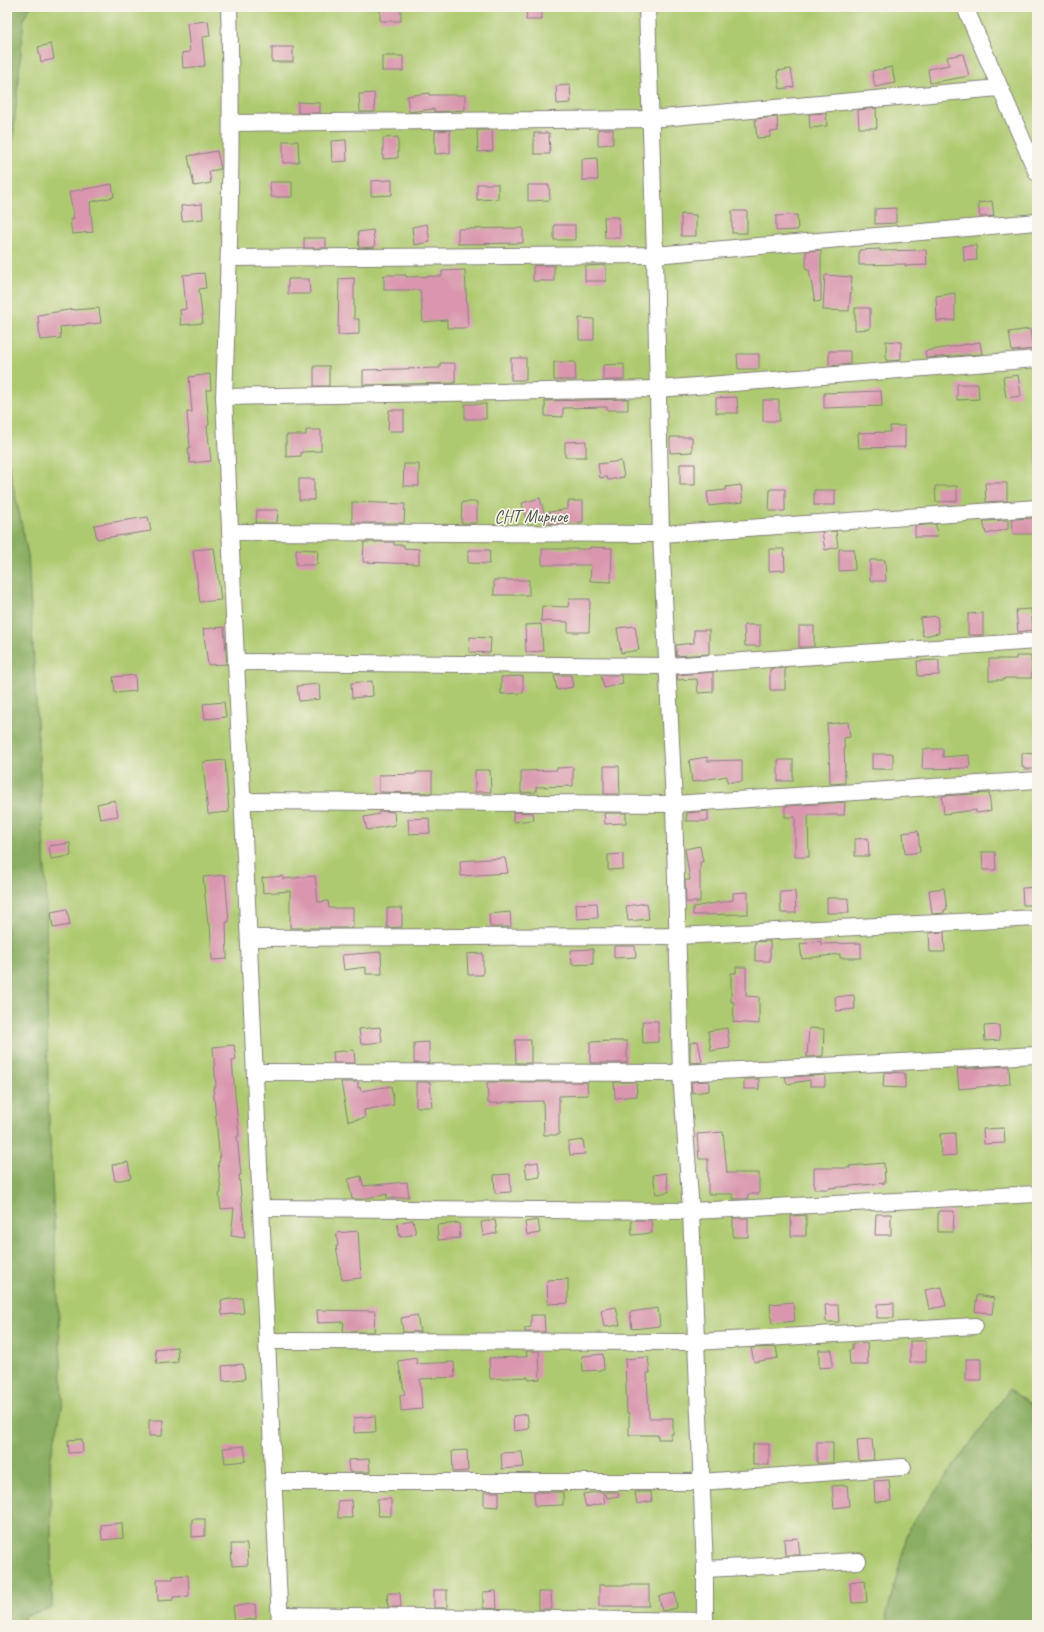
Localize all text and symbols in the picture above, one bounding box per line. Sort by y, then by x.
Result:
park label: СНТ Мирное [495,506,569,527]

